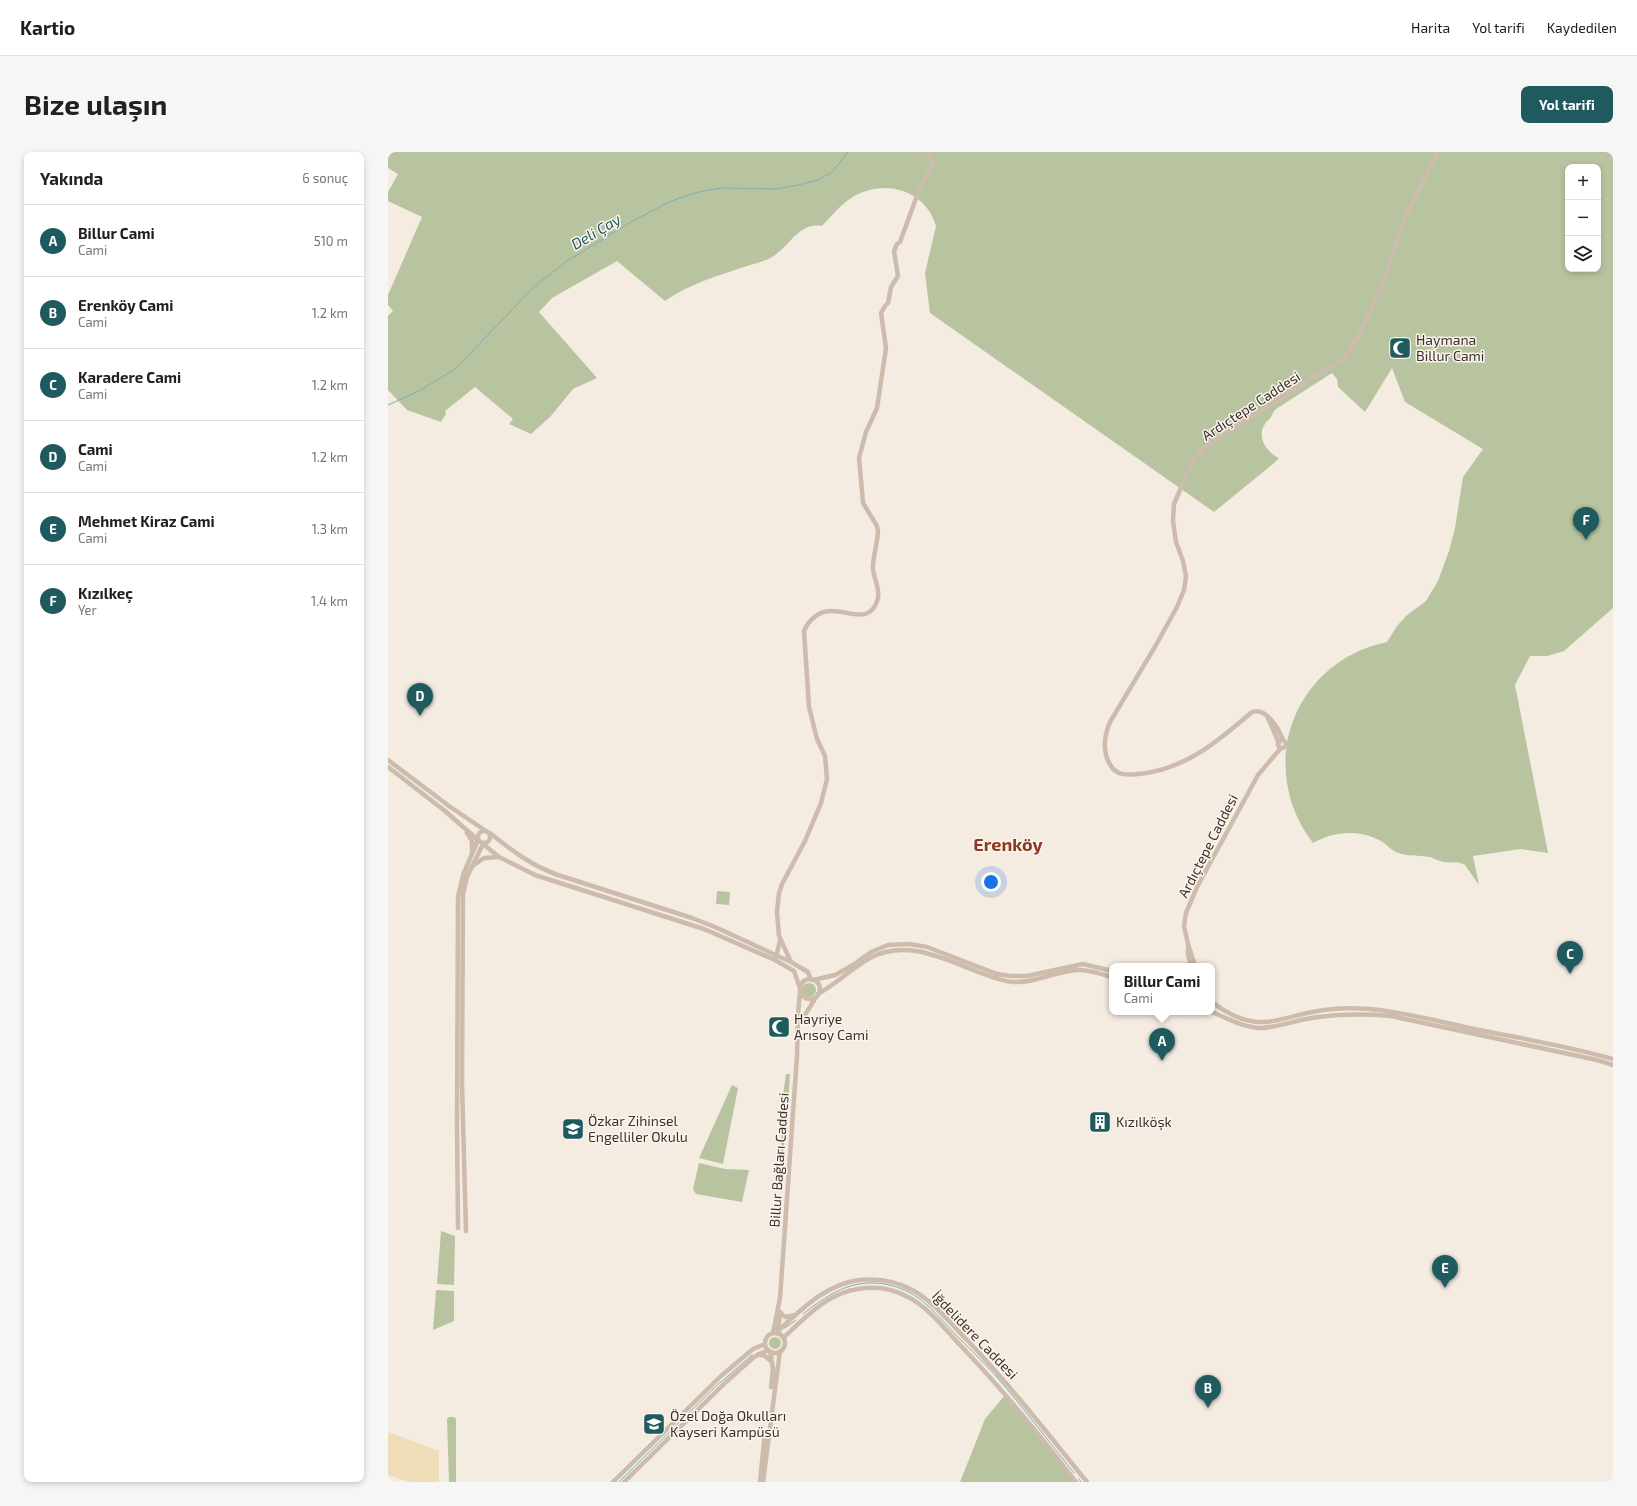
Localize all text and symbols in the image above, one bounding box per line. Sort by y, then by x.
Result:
text: Kartio [20,16,75,39]
text: Harita [1411,19,1450,36]
text: Yol tarifi [1472,19,1525,36]
text: Kaydedilen [1547,19,1617,36]
button: Yol tarifi [1521,86,1613,123]
text: Bize ulaşın [24,87,167,121]
map controls [1565,164,1601,272]
button: + [1565,164,1601,200]
text: Yakında [40,168,103,188]
text: 6 sonuç [302,170,348,186]
button: − [1565,200,1601,236]
water label: Deli Çay [567,209,624,254]
text: Billur Cami [78,224,155,242]
text: A [49,233,57,249]
text: 510 m [314,233,348,249]
button: layers [1565,236,1601,272]
text: Cami [78,242,107,258]
text: Erenköy Cami [78,296,173,314]
text: B [49,305,57,321]
text: 1.2 km [312,305,348,321]
text: Cami [78,314,107,330]
place label: Haymana Billur Cami [1416,331,1484,364]
mosque icon: Haymana Billur Cami [1387,335,1413,361]
street label: Ardıçtepe Caddesi [1198,367,1304,445]
text: Karadere Cami [78,368,181,386]
text: C [49,377,57,393]
text: 1.2 km [312,377,348,393]
text: Cami [78,386,107,402]
text: Cami [78,440,113,458]
text: D [49,449,57,465]
text: 1.2 km [312,449,348,465]
text: Cami [78,458,107,474]
pin: F [1573,507,1599,540]
text: Mehmet Kiraz Cami [78,512,215,530]
text: E [49,521,57,537]
text: 1.3 km [312,521,348,537]
text: Cami [78,530,107,546]
text: Kızılkeç [78,584,133,602]
text: F [49,593,57,609]
text: 1.4 km [311,593,348,609]
text: Yer [78,602,97,618]
pin: D [407,683,433,716]
street label: Ardıçtepe Caddesi [1174,791,1242,901]
district label: Erenköy [973,833,1043,855]
your location [981,872,1001,892]
pin: C [1557,941,1583,974]
popup [1109,963,1215,1015]
text: Billur Cami [1124,972,1200,990]
text: Cami [1124,990,1153,1006]
place label: Hayriye Arısoy Cami [794,1010,868,1043]
mosque icon: Hayriye Arısoy Cami [766,1014,792,1040]
pin: A [1149,1028,1175,1061]
street label: Billur Bağları Caddesi [765,1092,792,1228]
building icon: Kızılköşk [1087,1109,1113,1135]
place label: Özkar Zihinsel Engelliler Okulu [588,1112,688,1145]
place label: Kızılköşk [1116,1113,1172,1131]
school or university icon: Özkar Zihinsel Engelliler Okulu [560,1116,586,1142]
pin: E [1432,1255,1458,1288]
street label: İğdelidere Caddesi [929,1287,1022,1382]
pin: B [1195,1375,1221,1408]
place label: Özel Doğa Okulları Kayseri Kampüsü [670,1407,786,1440]
school or university icon: Özel Doğa Okulları Kayseri Kampüsü [641,1411,667,1437]

